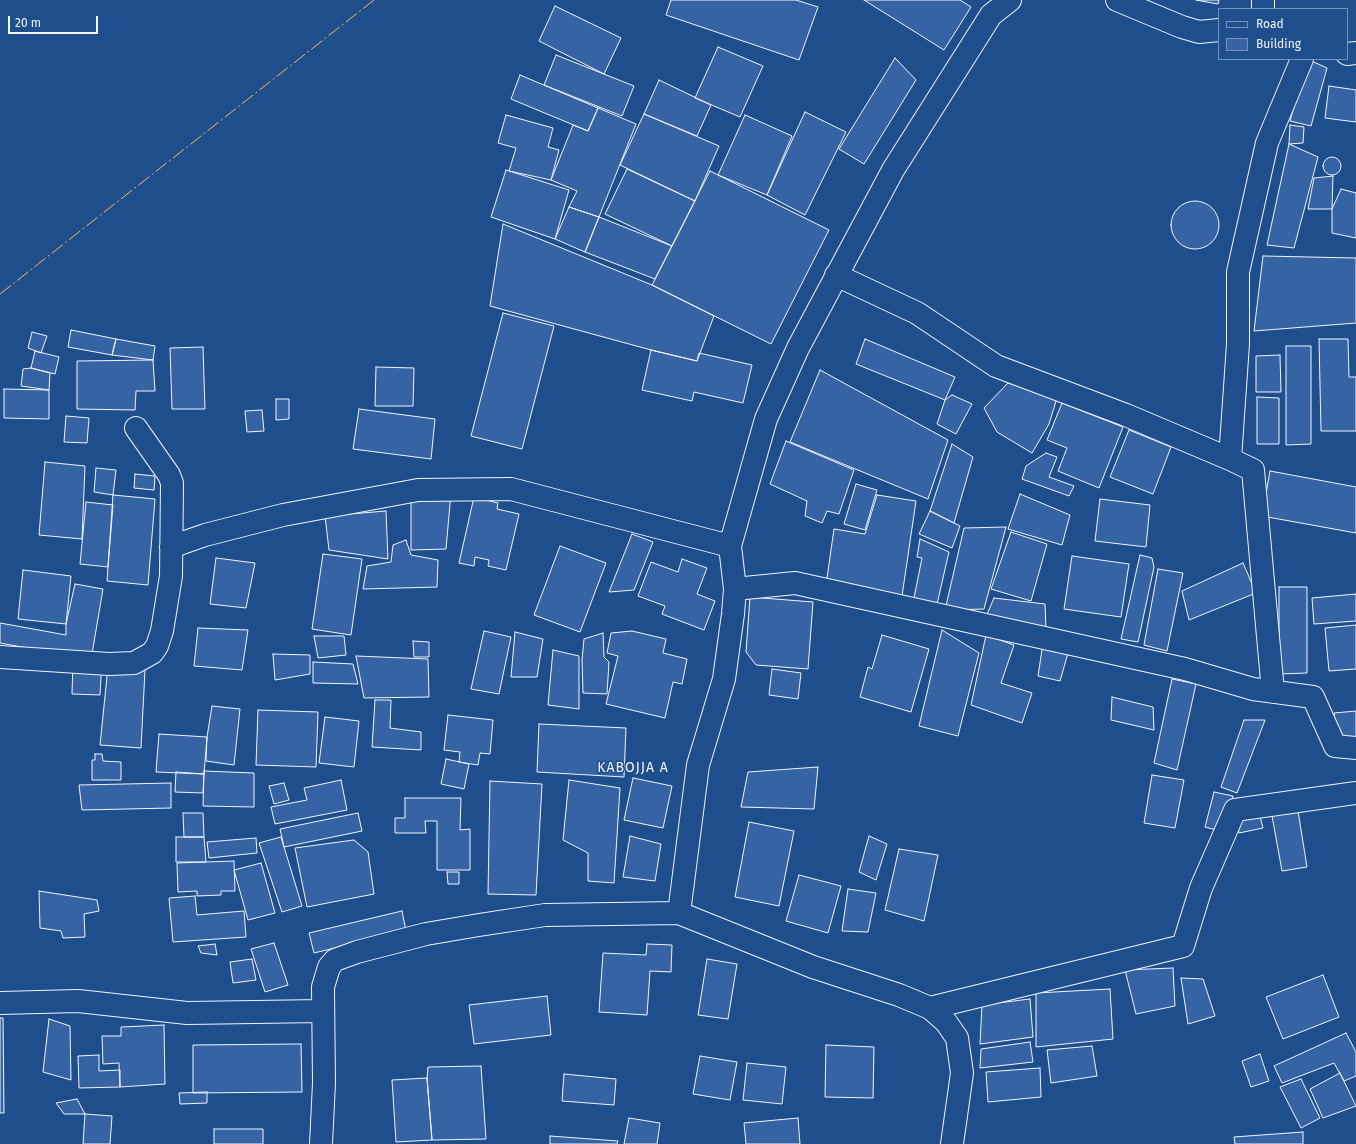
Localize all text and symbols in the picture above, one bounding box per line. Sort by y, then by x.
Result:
scale bar [10,8,100,34]
legend [1218,8,1348,60]
text: 20 m [15,16,41,30]
text: Road [1256,17,1284,31]
text: Building [1256,37,1301,51]
district label: KABOJJA A [597,760,669,776]

